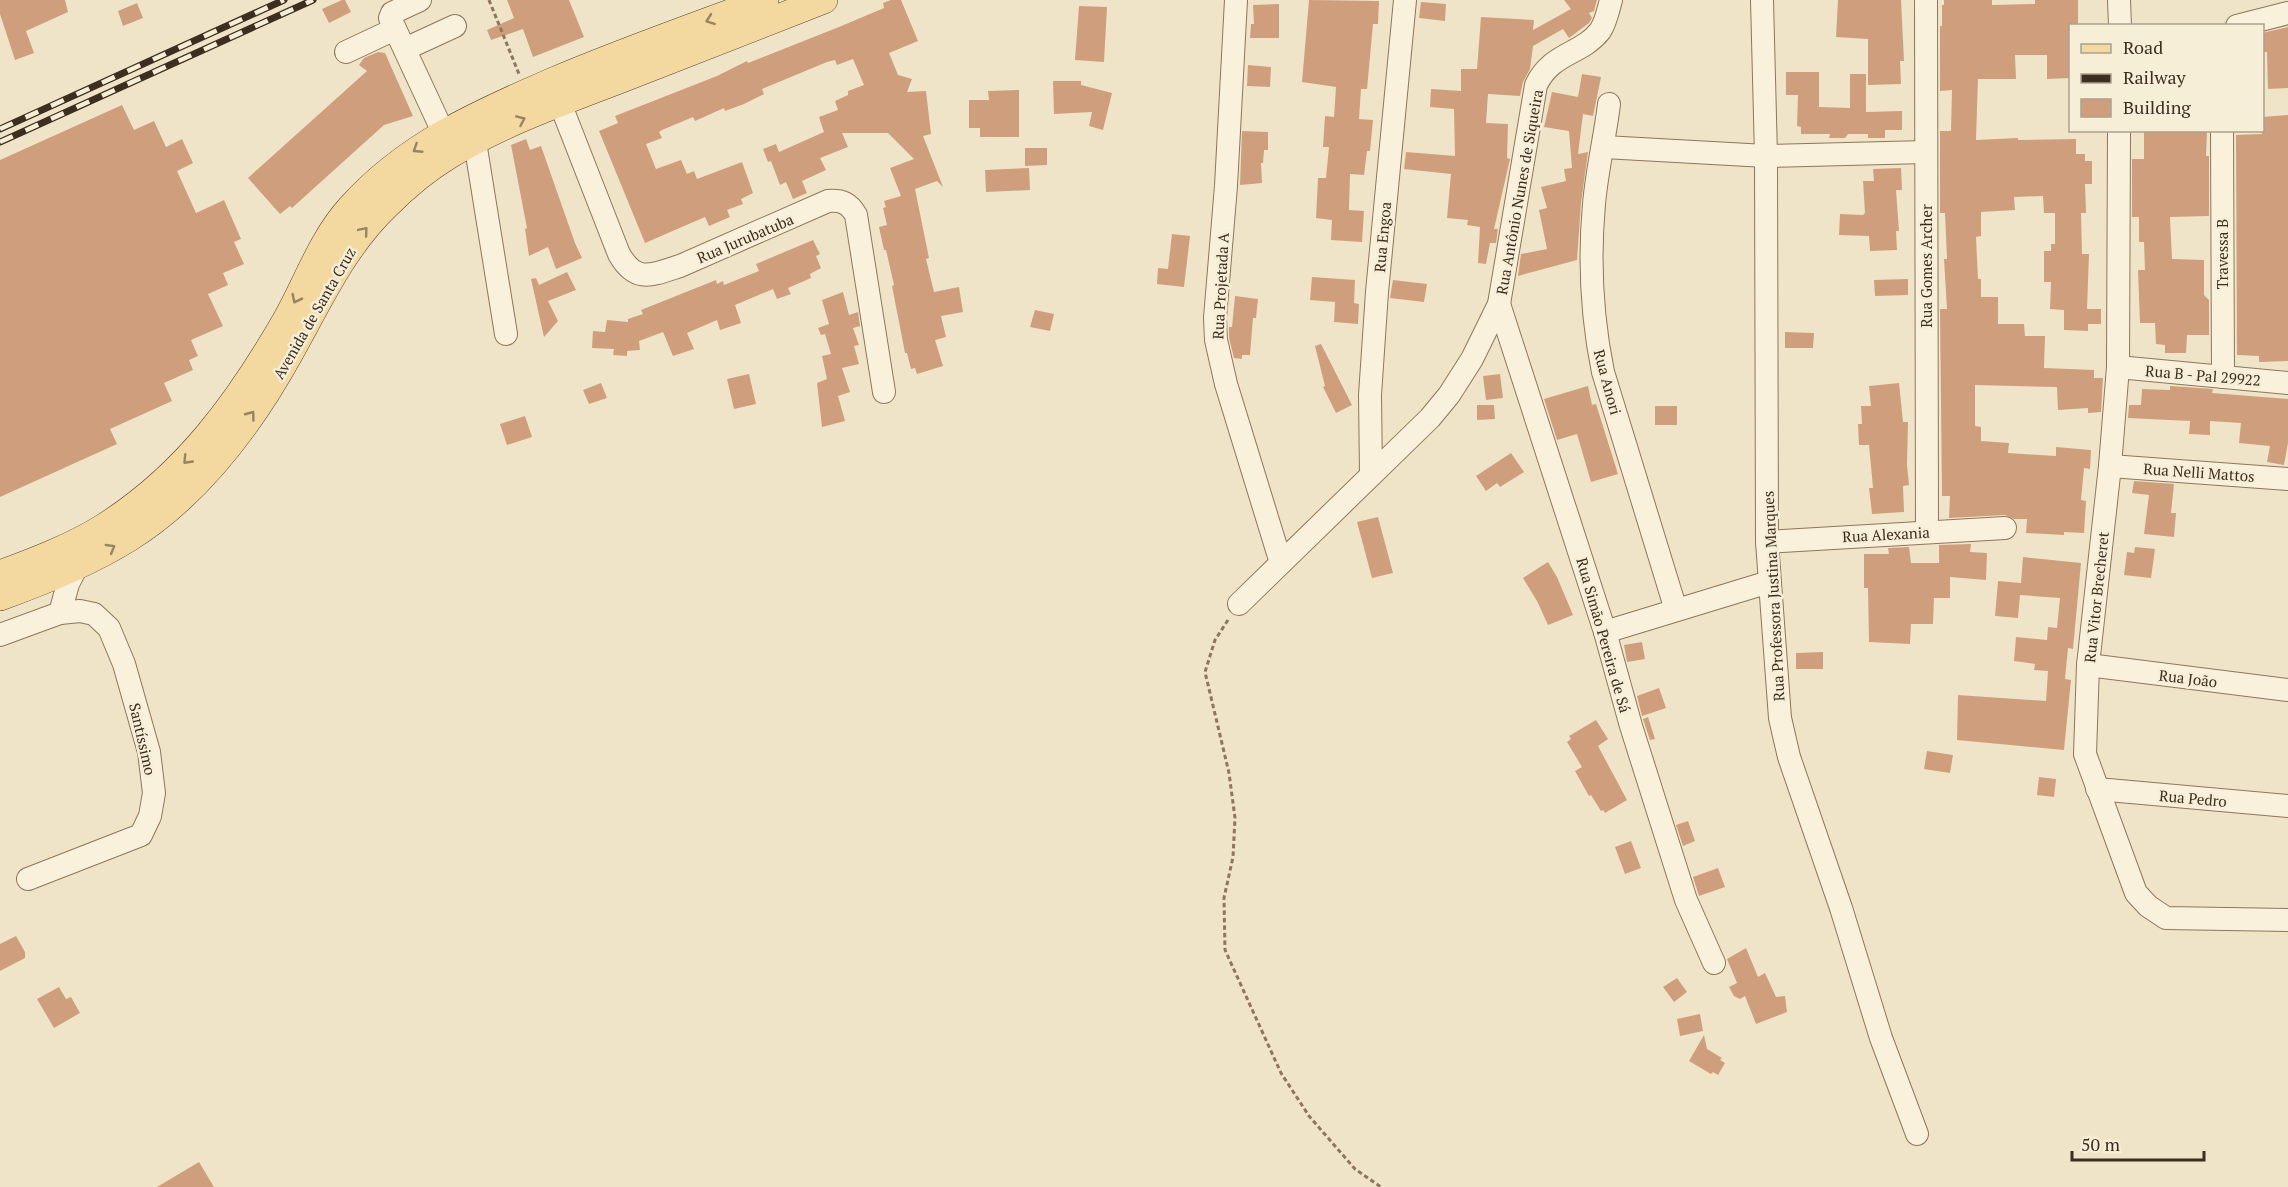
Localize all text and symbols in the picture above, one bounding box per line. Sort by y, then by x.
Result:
one-way arrow [705,13,716,26]
legend [2069,24,2264,132]
text: Road [2123,35,2163,59]
text: Railway [2123,65,2187,89]
street label: Rua Antônio Nunes de Siqueira [1491,87,1547,296]
text: Building [2123,95,2191,119]
one-way arrow [515,116,526,128]
one-way arrow [413,142,423,154]
street label: Rua Engoa [1369,200,1395,273]
street label: Rua Gomes Archer [1916,204,1936,328]
street label: Rua Jurubatuba [694,208,797,267]
street label: Travessa B [2212,219,2232,289]
one-way arrow [356,227,367,238]
street label: Rua Projetada A [1207,231,1233,340]
street label: Avenida de Santa Cruz [268,243,360,383]
one-way arrow [292,293,304,304]
street label: Rua Anori [1590,347,1626,417]
street label: Rua B - Pal 29922 [2144,360,2262,390]
one-way arrow [244,411,255,422]
one-way arrow [184,452,195,463]
street label: Rua Nelli Mattos [2143,458,2255,486]
street label: Rua Professora Justina Marques [1758,490,1788,702]
street label: Rua Alexania [1842,522,1931,546]
street label: Rua Vitor Brecheret [2079,530,2113,664]
one-way arrow [105,544,115,556]
street label: Rua Simão Pereira de Sá [1572,555,1636,715]
street label: Rua João [2158,664,2218,692]
street label: Santíssimo [125,701,161,777]
street label: Rua Pedro [2158,785,2228,811]
scale bar [2072,1124,2204,1162]
text: 50 m [2081,1132,2121,1156]

